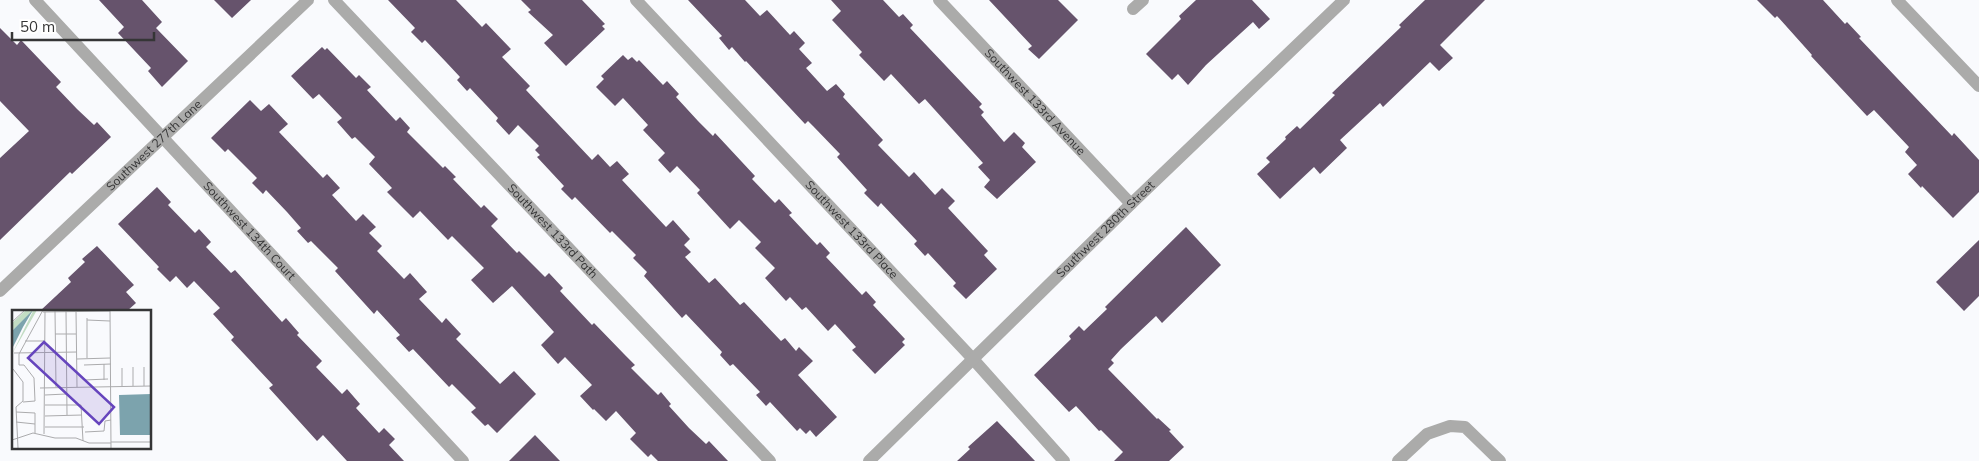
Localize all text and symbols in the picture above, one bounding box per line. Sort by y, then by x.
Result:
scale bar [12,10,155,42]
text: 50 m [20,17,55,36]
street label: Southwest 133rd Avenue [982,45,1089,158]
street label: Southwest 277th Lane [103,96,205,194]
street label: Southwest 133rd Place [802,177,902,282]
street label: Southwest 134th Court [200,178,299,283]
street label: Southwest 280th Street [1053,178,1157,280]
street label: Southwest 133rd Path [505,180,601,281]
inset map [12,310,151,448]

